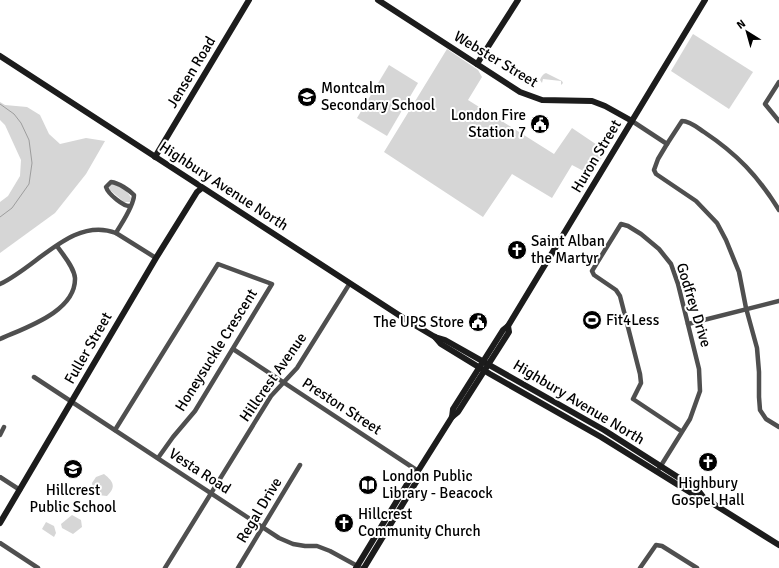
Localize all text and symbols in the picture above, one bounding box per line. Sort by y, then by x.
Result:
north arrow [727,12,767,52]
text: N [734,17,748,32]
street label: Webster Street [451,27,541,91]
street label: Jensen Road [163,33,219,111]
place label: Montcalm Secondary School [321,79,435,114]
school or university icon: Montcalm Secondary School [296,86,318,108]
place label: London Fire Station 7 [451,106,526,141]
public building icon: London Fire Station 7 [529,113,551,135]
street label: Huron Street [567,116,625,196]
street label: Highbury Avenue North [156,138,292,234]
place label: Saint Alban the Martyr [531,232,605,267]
church icon: Saint Alban the Martyr [506,239,528,261]
street label: Godfrey Drive [673,261,715,349]
street label: Honeysuckle Crescent [171,285,261,415]
street label: Fuller Street [60,309,116,387]
sports icon: Fit4Less [581,309,603,331]
public building icon: The UPS Store [467,311,489,333]
place label: Fit4Less [606,311,660,329]
place label: The UPS Store [373,313,464,331]
street label: Hillcrest Avenue [236,329,310,425]
street label: Highbury Avenue North [510,356,648,448]
street label: Preston Street [299,374,385,438]
street label: Vesta Road [166,444,234,498]
church icon: Highbury Gospel Hall [697,451,719,473]
school or university icon: Hillcrest Public School [62,458,84,480]
place label: London Public Library - Beacock [382,467,493,502]
street label: Regal Drive [232,474,286,546]
library icon: London Public Library - Beacock [357,474,379,496]
place label: Highbury Gospel Hall [671,474,745,509]
place label: Hillcrest Public School [30,481,116,516]
place label: Hillcrest Community Church [358,505,481,540]
church icon: Hillcrest Community Church [333,512,355,534]

